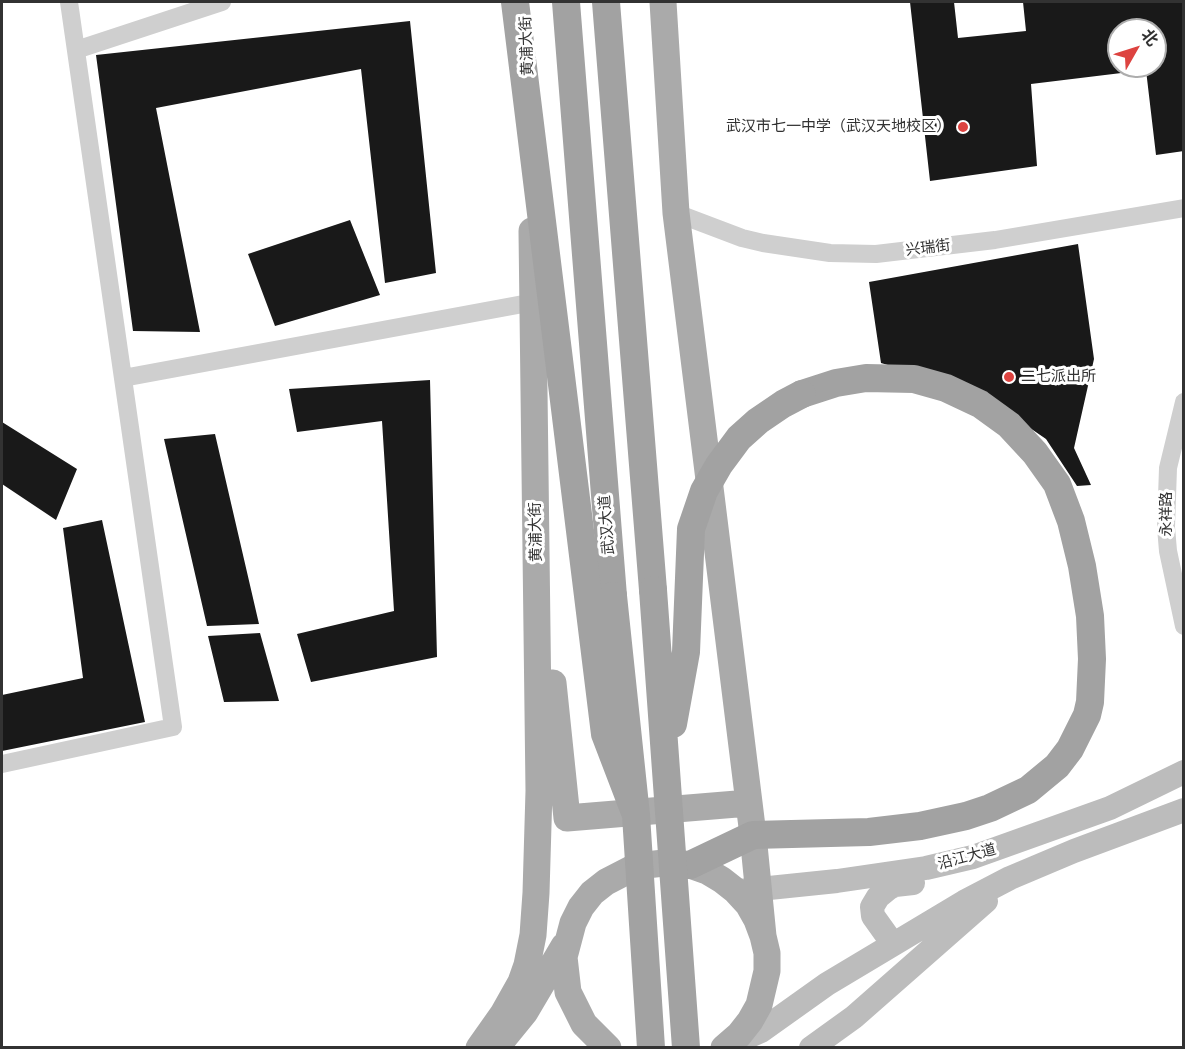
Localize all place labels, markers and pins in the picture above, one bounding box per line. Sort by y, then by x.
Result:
place label: 武汉市七一中学（武汉天地校区） [726,118,951,136]
marker: 武汉市七一中学（武汉天地校区） [956,120,970,134]
place label: 二七派出所 [1021,368,1096,386]
marker: 二七派出所 [1002,370,1016,384]

